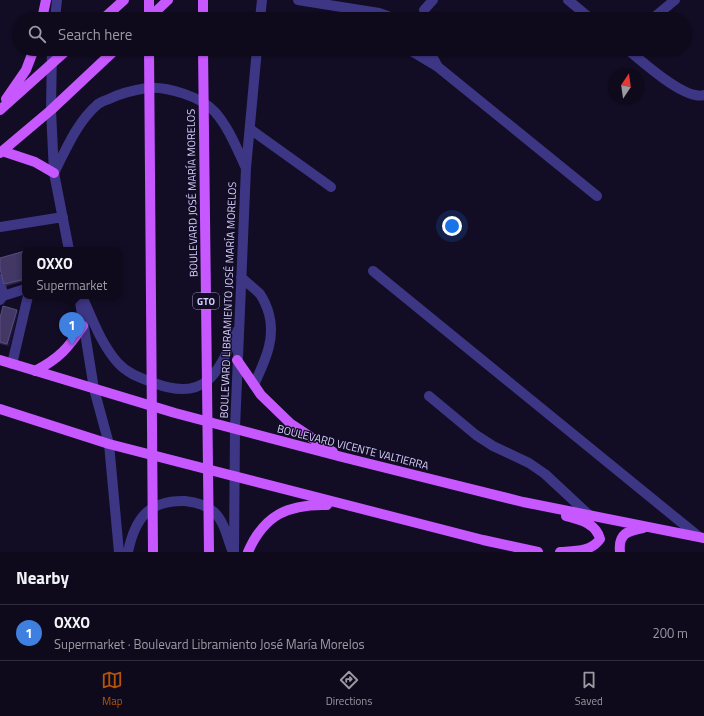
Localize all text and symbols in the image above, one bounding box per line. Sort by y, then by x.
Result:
search box [12,12,692,56]
icon: search [26,23,48,45]
text: Search here [58,23,132,46]
north arrow [608,68,644,104]
street label: BOULEVARD JOSÉ MARÍA MORELOS [183,109,201,277]
street label: BOULEVARD LIBRAMIENTO JOSÉ MARÍA MORELOS [216,181,240,419]
your location [442,216,462,236]
popup [22,247,122,299]
text: OXXO [37,252,73,275]
text: Supermarket [37,275,107,295]
road number: GTO [193,293,219,309]
pin: 1 [59,312,85,345]
street label: BOULEVARD VICENTE VALTIERRA [275,420,431,474]
text: Nearby [16,565,69,591]
text: OXXO [54,611,90,634]
text: 1 [25,623,33,643]
text: 200 m [652,623,688,643]
text: Supermarket · Boulevard Libramiento José María Morelos [54,634,365,654]
tab: Map [101,669,123,709]
tab: Directions [326,669,372,709]
tab: Saved [575,669,603,709]

